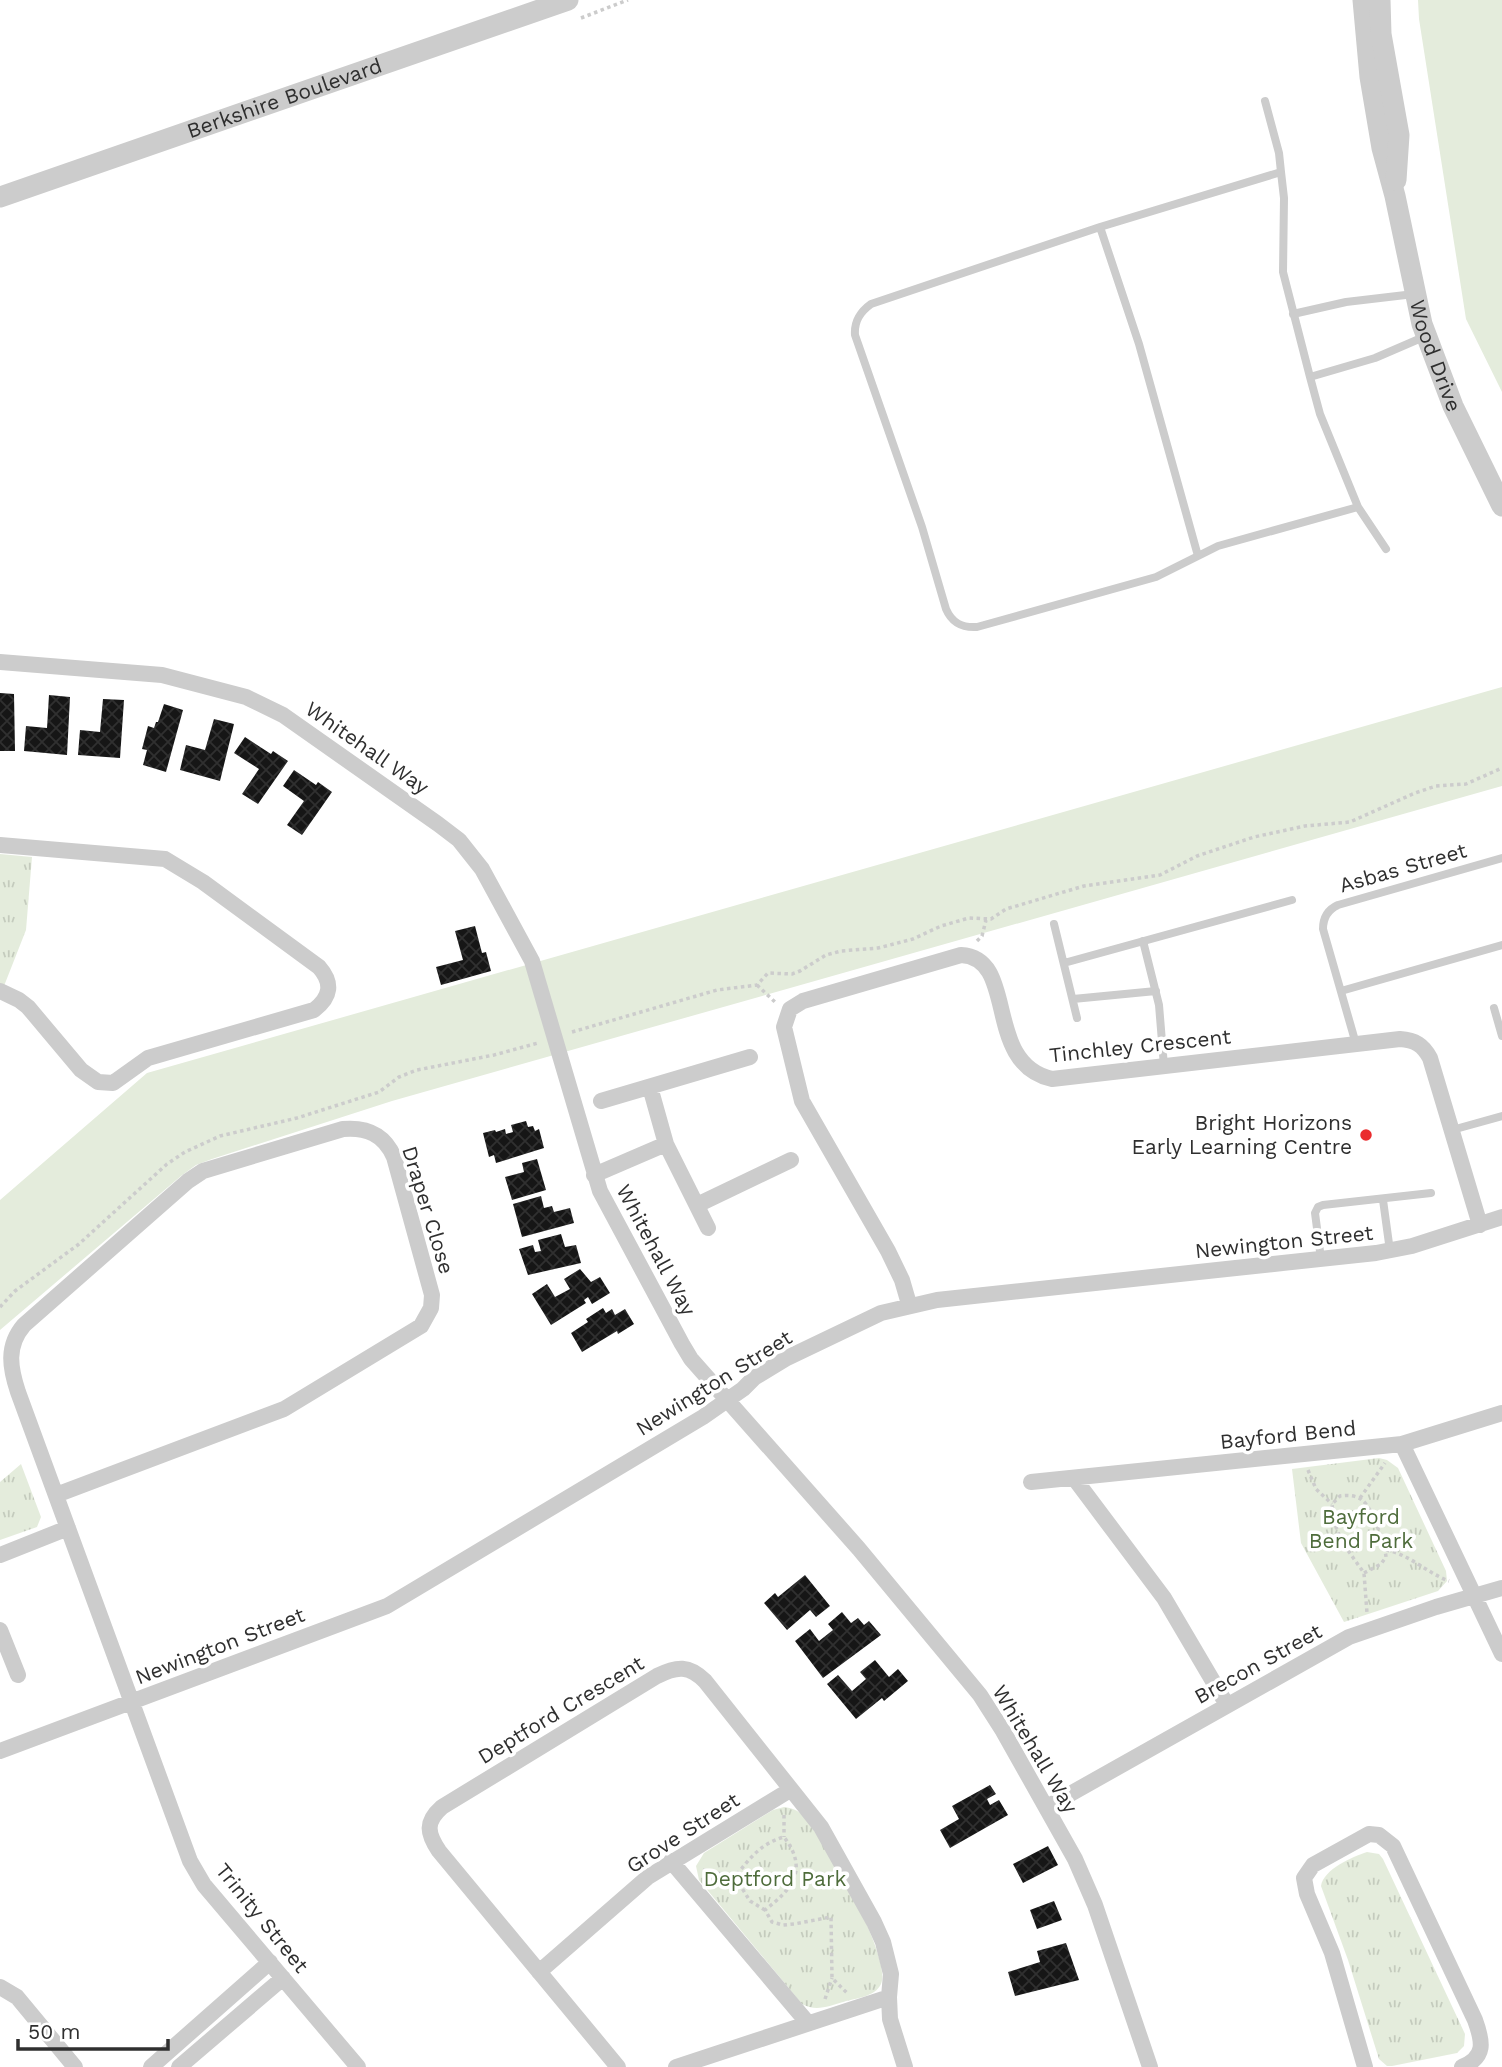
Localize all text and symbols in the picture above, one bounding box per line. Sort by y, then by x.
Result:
street label: Berkshire Boulevard [183,53,385,143]
street label: Wood Drive [1405,297,1467,415]
street label: Whitehall Way [301,696,434,799]
street label: Asbas Street [1336,837,1470,898]
street label: Tinchley Crescent [1048,1024,1232,1067]
place label: Bright Horizons Early Learning Centre [1132,1110,1352,1159]
marker: Bright Horizons Early Learning Centre [1358,1127,1374,1143]
street label: Draper Close [397,1143,460,1277]
street label: Whitehall Way [611,1180,702,1320]
street label: Newington Street [1194,1220,1375,1263]
street label: Newington Street [631,1324,797,1441]
street label: Bayford Bend [1219,1415,1357,1454]
park label: Bayford Bend Park [1309,1504,1413,1553]
street label: Newington Street [132,1602,308,1689]
street label: Brecon Street [1190,1618,1326,1709]
street label: Deptford Crescent [473,1650,648,1769]
street label: Whitehall Way [987,1680,1084,1817]
street label: Grove Street [622,1787,744,1878]
street label: Trinity Street [211,1858,314,1978]
park label: Deptford Park [704,1866,847,1891]
scale bar [18,2008,168,2052]
text: 50 m [28,2019,80,2044]

